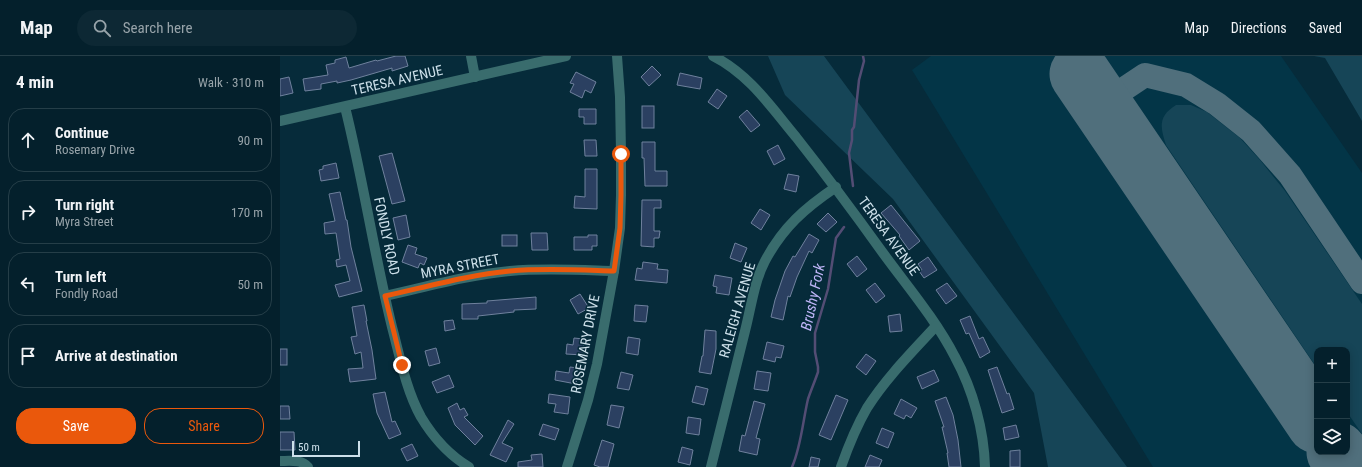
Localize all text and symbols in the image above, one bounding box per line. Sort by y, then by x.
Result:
search box [77,10,357,46]
text: Map [20,16,53,39]
icon: search [91,17,113,39]
text: Search here [123,19,193,37]
text: Map [1185,20,1209,36]
text: Directions [1231,20,1287,36]
text: Saved [1309,20,1342,36]
street label: TERESA AVENUE [350,62,444,98]
text: 4 min [16,72,54,92]
text: Walk · 310 m [198,75,264,90]
text: Continue [55,124,109,142]
icon: ahead [17,129,39,151]
text: 90 m [237,133,263,148]
text: Rosemary Drive [55,142,135,157]
route start [612,145,630,163]
street label: TERESA AVENUE [855,194,923,278]
text: Turn right [55,196,114,214]
street label: FONDLY ROAD [371,196,403,276]
icon: right [17,201,39,223]
text: 170 m [231,205,263,220]
text: Myra Street [55,214,114,229]
street label: MYRA STREET [419,251,501,281]
street label: RALEIGH AVENUE [716,260,758,360]
water label: Brushy Fork [797,262,829,332]
text: Turn left [55,268,106,286]
icon: left [17,273,39,295]
text: 50 m [237,277,263,292]
text: Fondly Road [55,286,118,301]
street label: ROSEMARY DRIVE [568,293,602,395]
icon: arrive [17,345,39,367]
text: Arrive at destination [55,347,178,365]
map controls [1314,347,1350,455]
button: + [1314,347,1350,383]
route end [393,356,411,374]
button: − [1314,383,1350,419]
button: Save [16,408,136,444]
button: Share [144,408,264,444]
button: layers [1314,419,1350,455]
scale bar [292,439,360,458]
text: 50 m [298,441,320,454]

